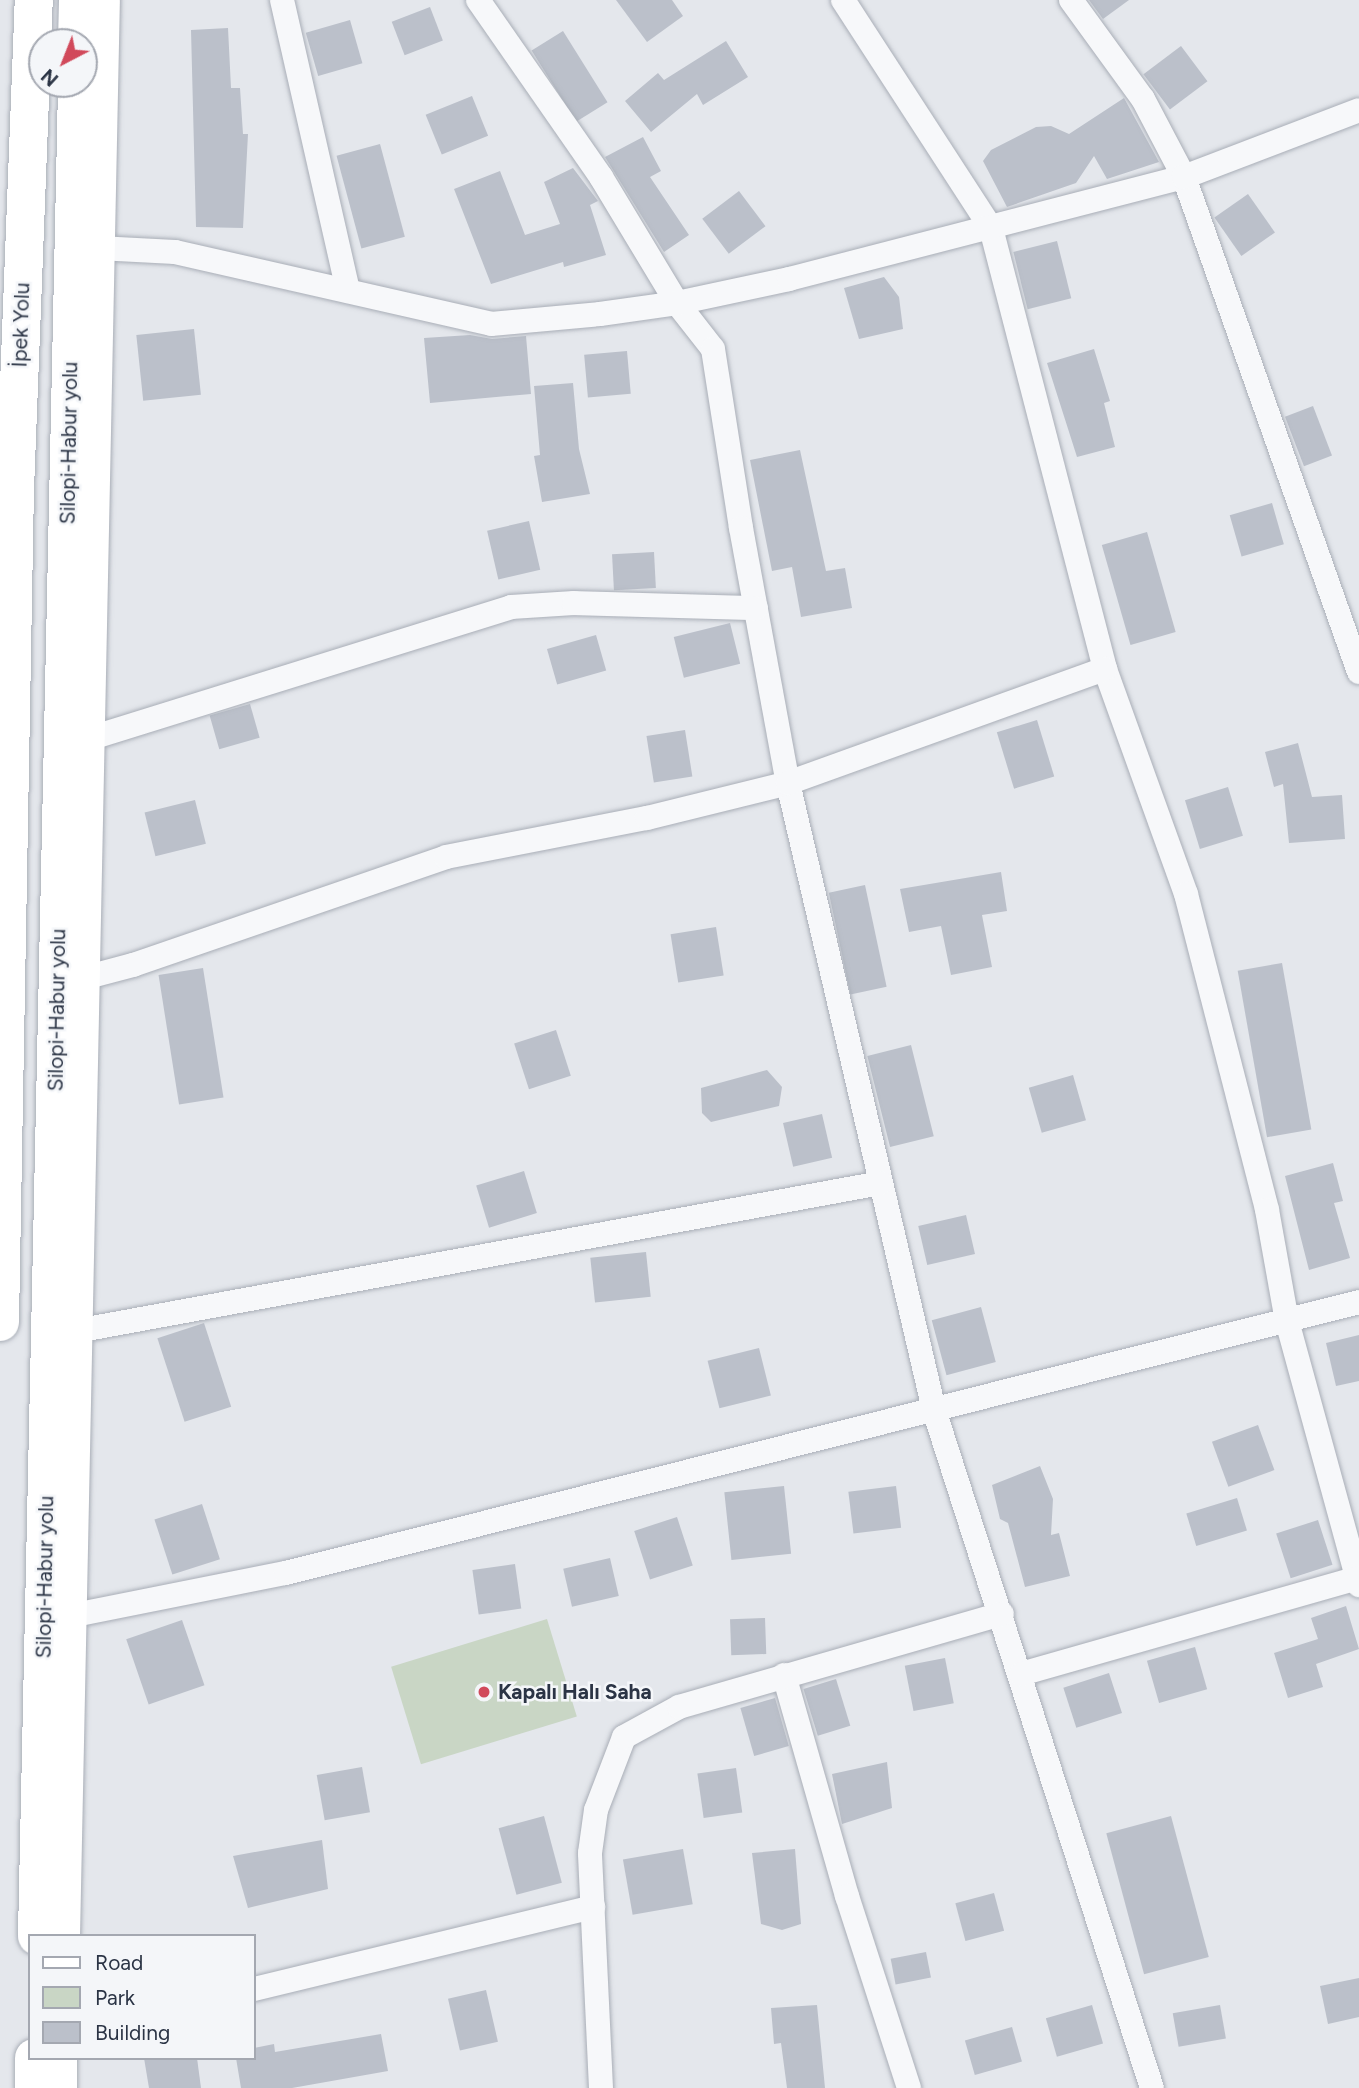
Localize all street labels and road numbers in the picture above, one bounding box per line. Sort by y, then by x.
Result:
street label: İpek Yolu [7,282,35,368]
street label: Silopi-Habur yolu [55,361,83,525]
street label: Silopi-Habur yolu [43,928,71,1092]
street label: Silopi-Habur yolu [31,1495,59,1659]

